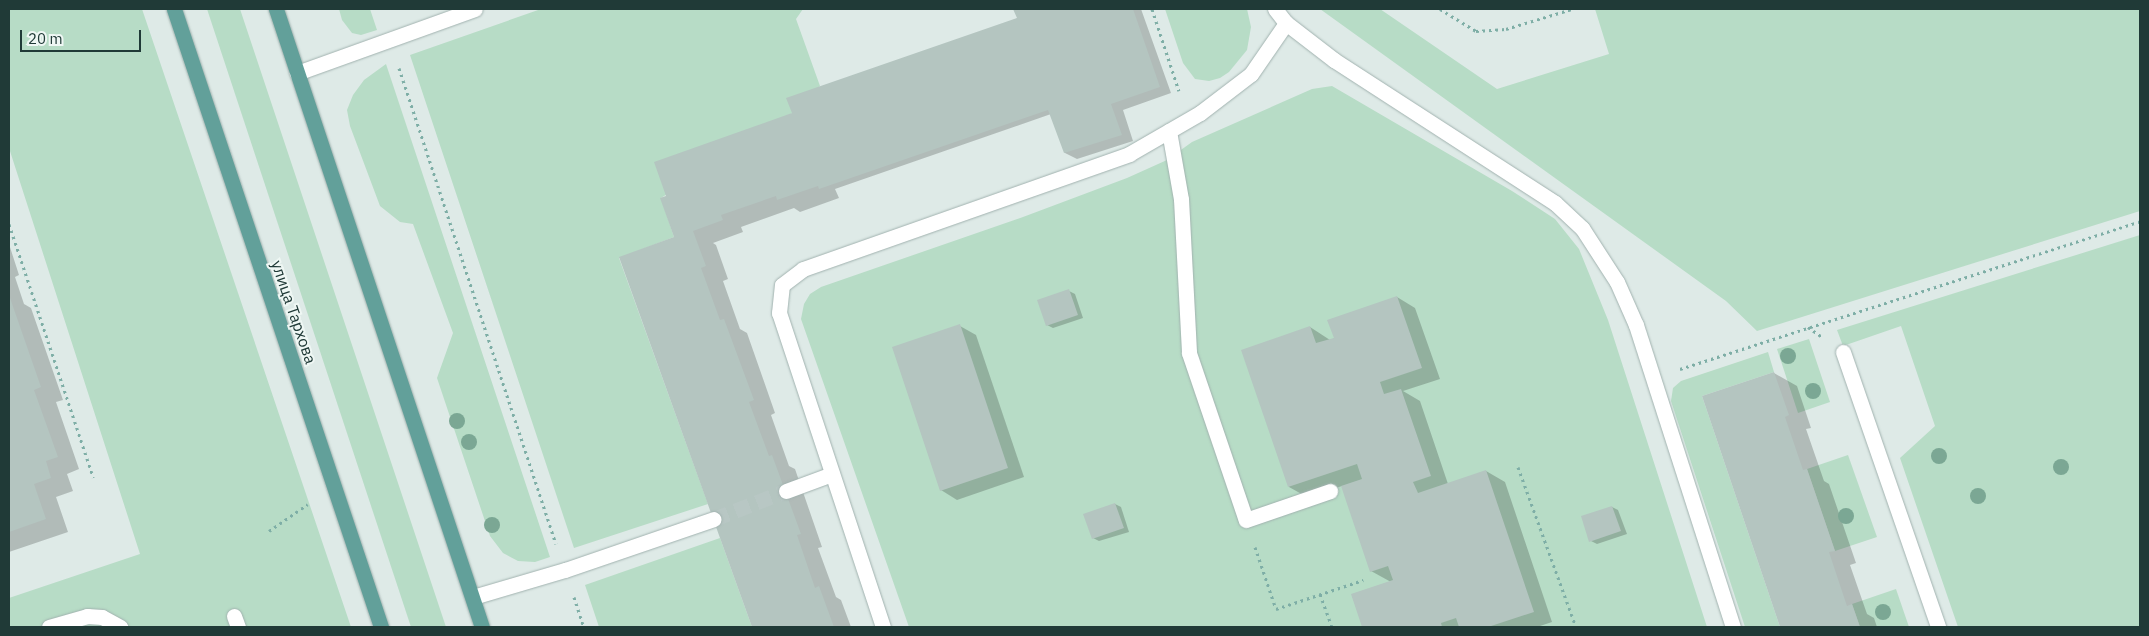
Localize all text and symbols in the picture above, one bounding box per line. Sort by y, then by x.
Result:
scale bar [22,20,144,52]
text: 20 m [28,29,63,48]
street label: улица Тархова [267,258,321,366]

